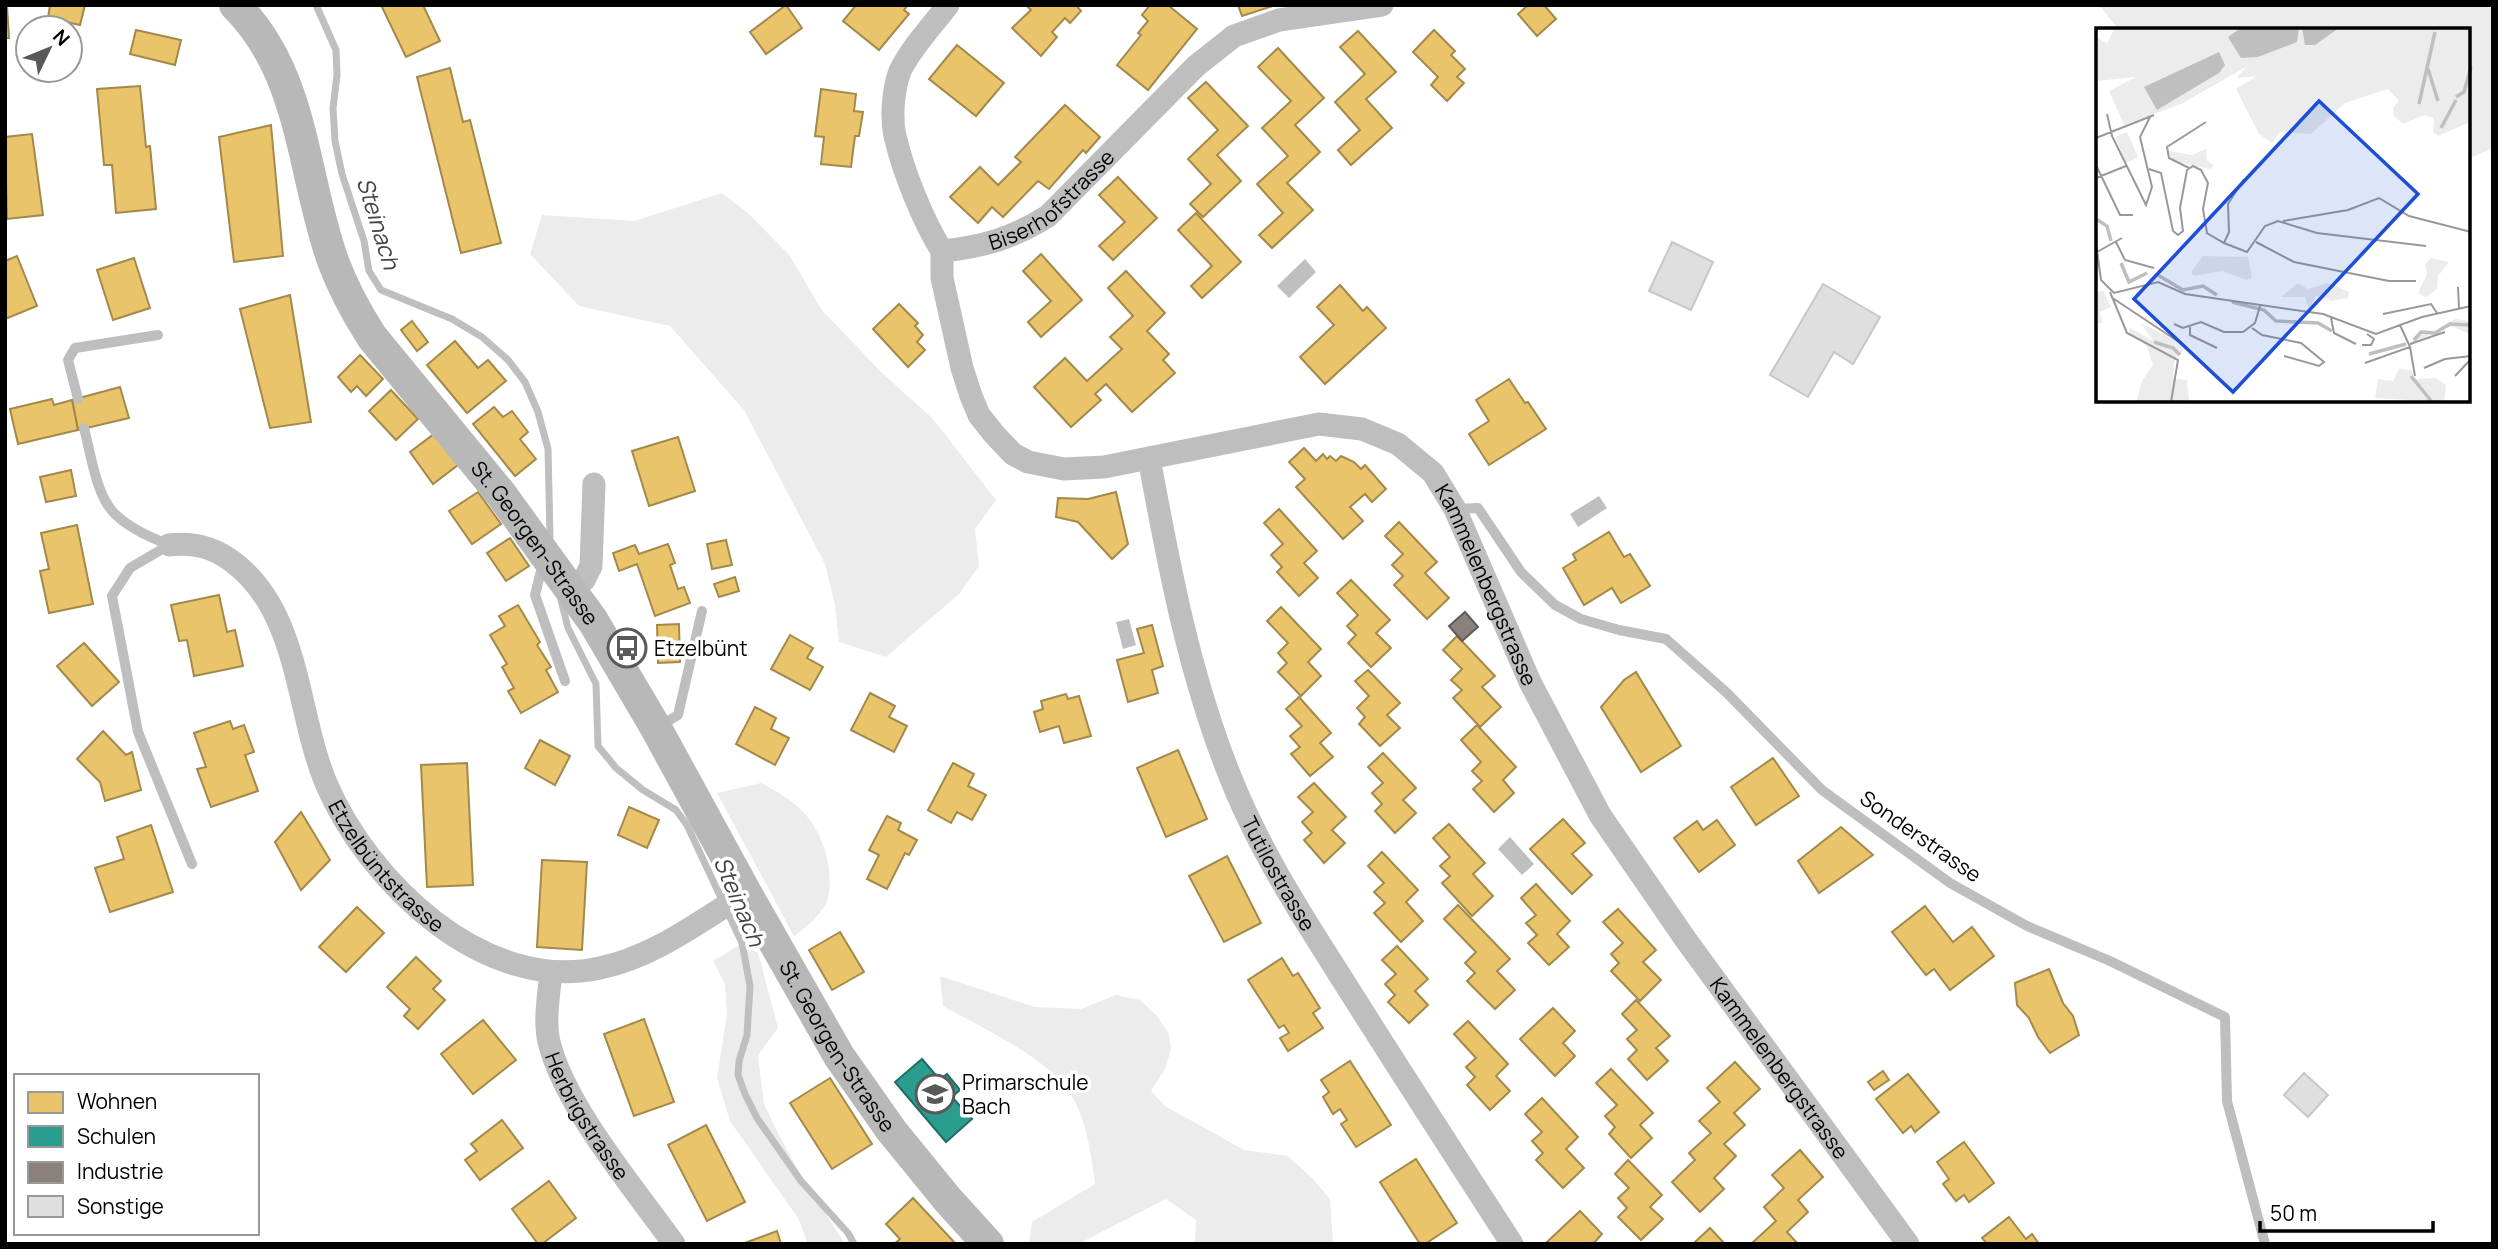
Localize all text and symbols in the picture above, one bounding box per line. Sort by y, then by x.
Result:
north arrow [14,14,84,84]
text: N [47,24,76,51]
inset map [2096,28,2470,402]
street label: Biserhofstrasse [985,143,1120,256]
water label: Steinach [350,173,409,274]
street label: St. Georgen-Strasse [465,455,605,631]
street label: Kammelenbergstrasse [1429,479,1544,690]
bus stop icon: Etzelbünt [606,627,648,669]
place label: Etzelbünt [654,634,748,662]
street label: Sonderstrasse [1855,784,1987,888]
street label: Etzelbüntstrasse [322,795,450,938]
street label: Tutilostrasse [1236,812,1322,936]
water label: Steinach [707,851,774,952]
street label: St. Georgen-Strasse [773,955,902,1138]
street label: Kammelenbergstrasse [1704,972,1855,1164]
street label: Herbrigstrasse [539,1048,636,1185]
place label: Primarschule Bach [962,1068,1089,1120]
school or university icon: Primarschule Bach [914,1073,956,1115]
legend [14,1074,259,1235]
text: Wohnen [77,1087,157,1115]
text: Schulen [77,1122,156,1150]
text: Industrie [77,1157,163,1185]
scale bar [2260,1190,2433,1234]
text: Sonstige [77,1192,164,1220]
text: 50 m [2270,1199,2317,1227]

